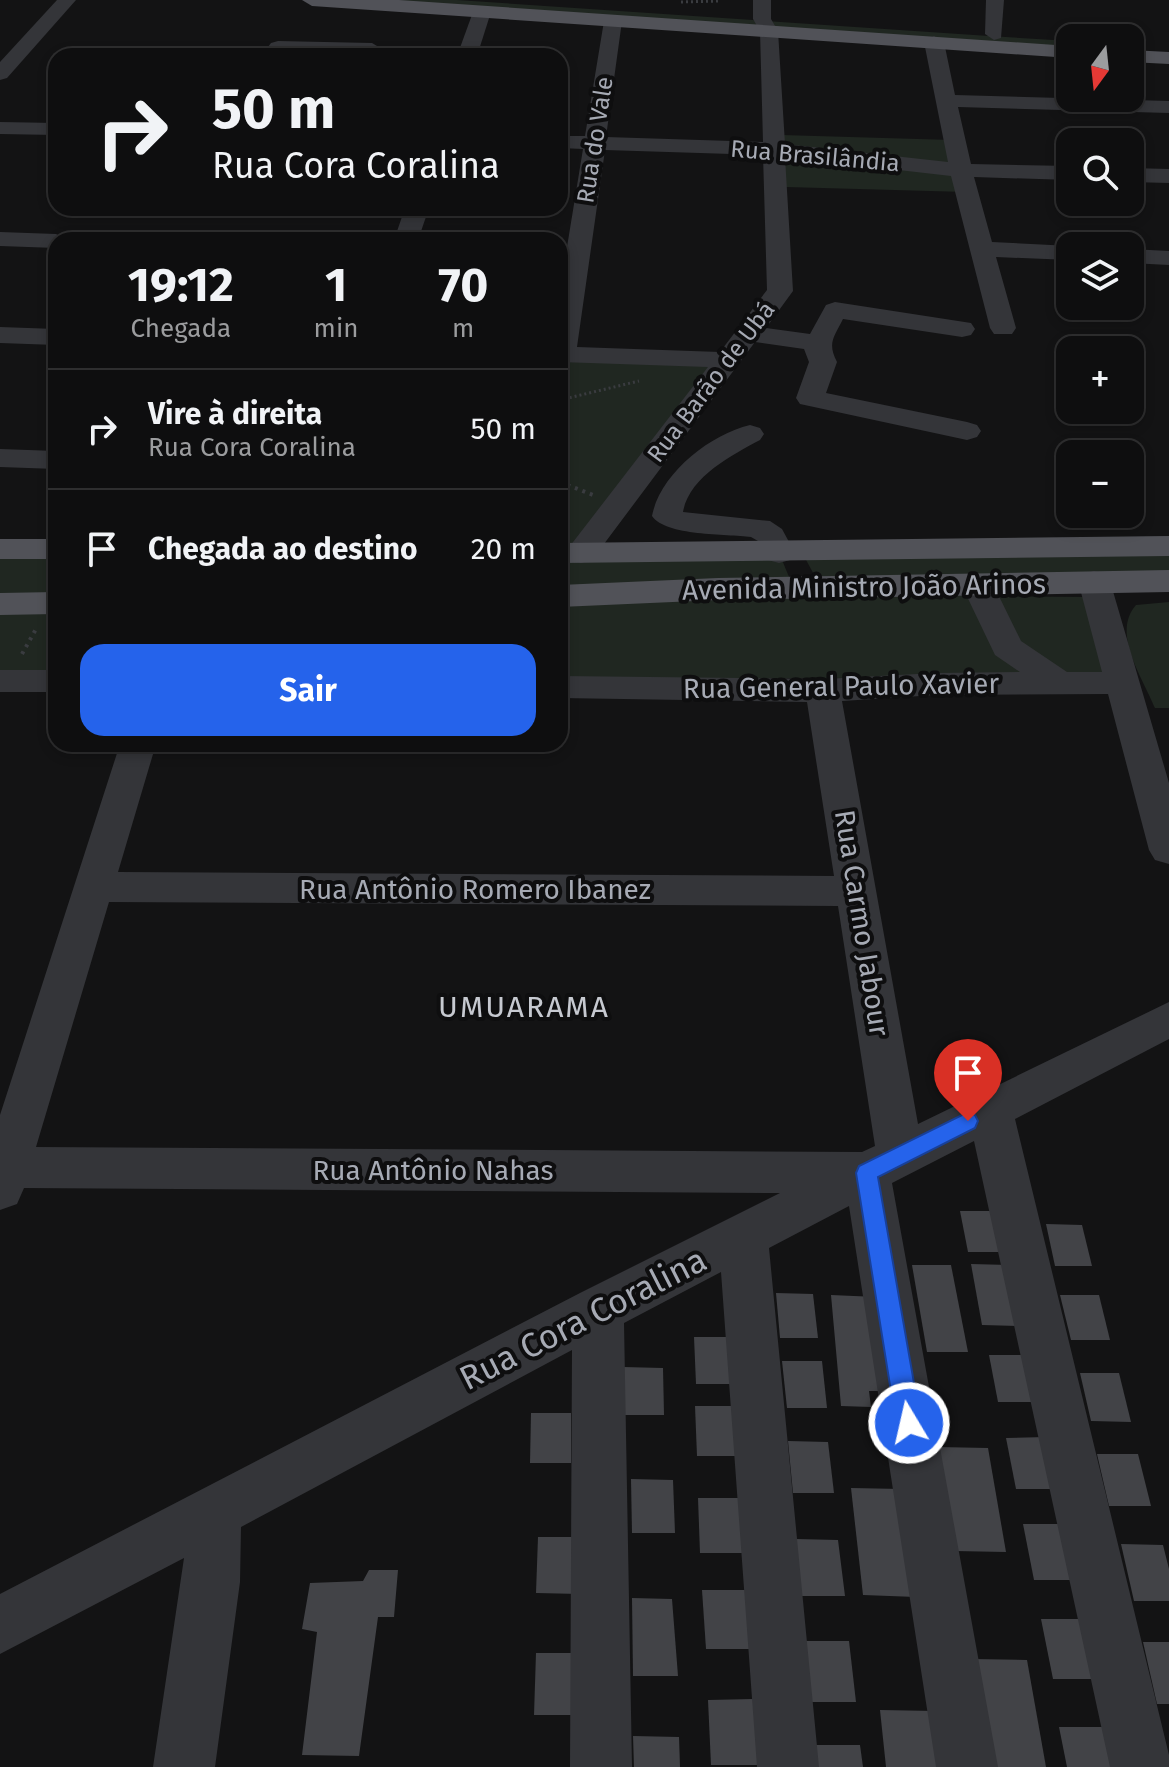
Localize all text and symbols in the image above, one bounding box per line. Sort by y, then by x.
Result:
north arrow [1056,24,1144,112]
map controls [1056,24,1144,528]
street label: Rua do Vale [571,75,619,205]
text: 50 m [212,76,335,143]
icon: right [80,80,184,184]
button: search [1056,128,1144,216]
street label: Rua Brasilândia [729,135,901,177]
text: Rua Cora Coralina [212,144,500,188]
button: layers [1056,232,1144,320]
text: 19:12 [128,256,234,314]
text: 1 [325,256,347,314]
text: 70 [438,256,488,314]
street label: Rua Barão de Ubá [641,296,781,468]
text: Chegada [131,313,231,344]
text: min [314,313,358,344]
text: m [452,313,474,344]
button: + [1056,336,1144,424]
text: Vire à direita [148,396,322,432]
icon: right [80,407,124,451]
text: 50 m [471,411,536,447]
text: Rua Cora Coralina [148,432,356,463]
button: − [1056,440,1144,528]
icon: arrive [80,527,124,571]
text: Chegada ao destino [148,531,418,567]
text: 20 m [471,531,536,567]
street label: Avenida Ministro João Arinos [682,567,1046,607]
button: Sair [80,644,536,736]
street label: Rua General Paulo Xavier [683,667,1000,705]
street label: Rua Carmo Jabour [828,807,896,1039]
street label: Rua Antônio Romero Ibanez [299,873,651,906]
district label: UMUARAMA [438,989,610,1025]
pin [934,1039,1002,1121]
icon: arrive [946,1051,990,1095]
street label: Rua Antônio Nahas [312,1154,554,1187]
street label: Rua Cora Coralina [453,1239,713,1399]
position arrow [867,1381,951,1465]

